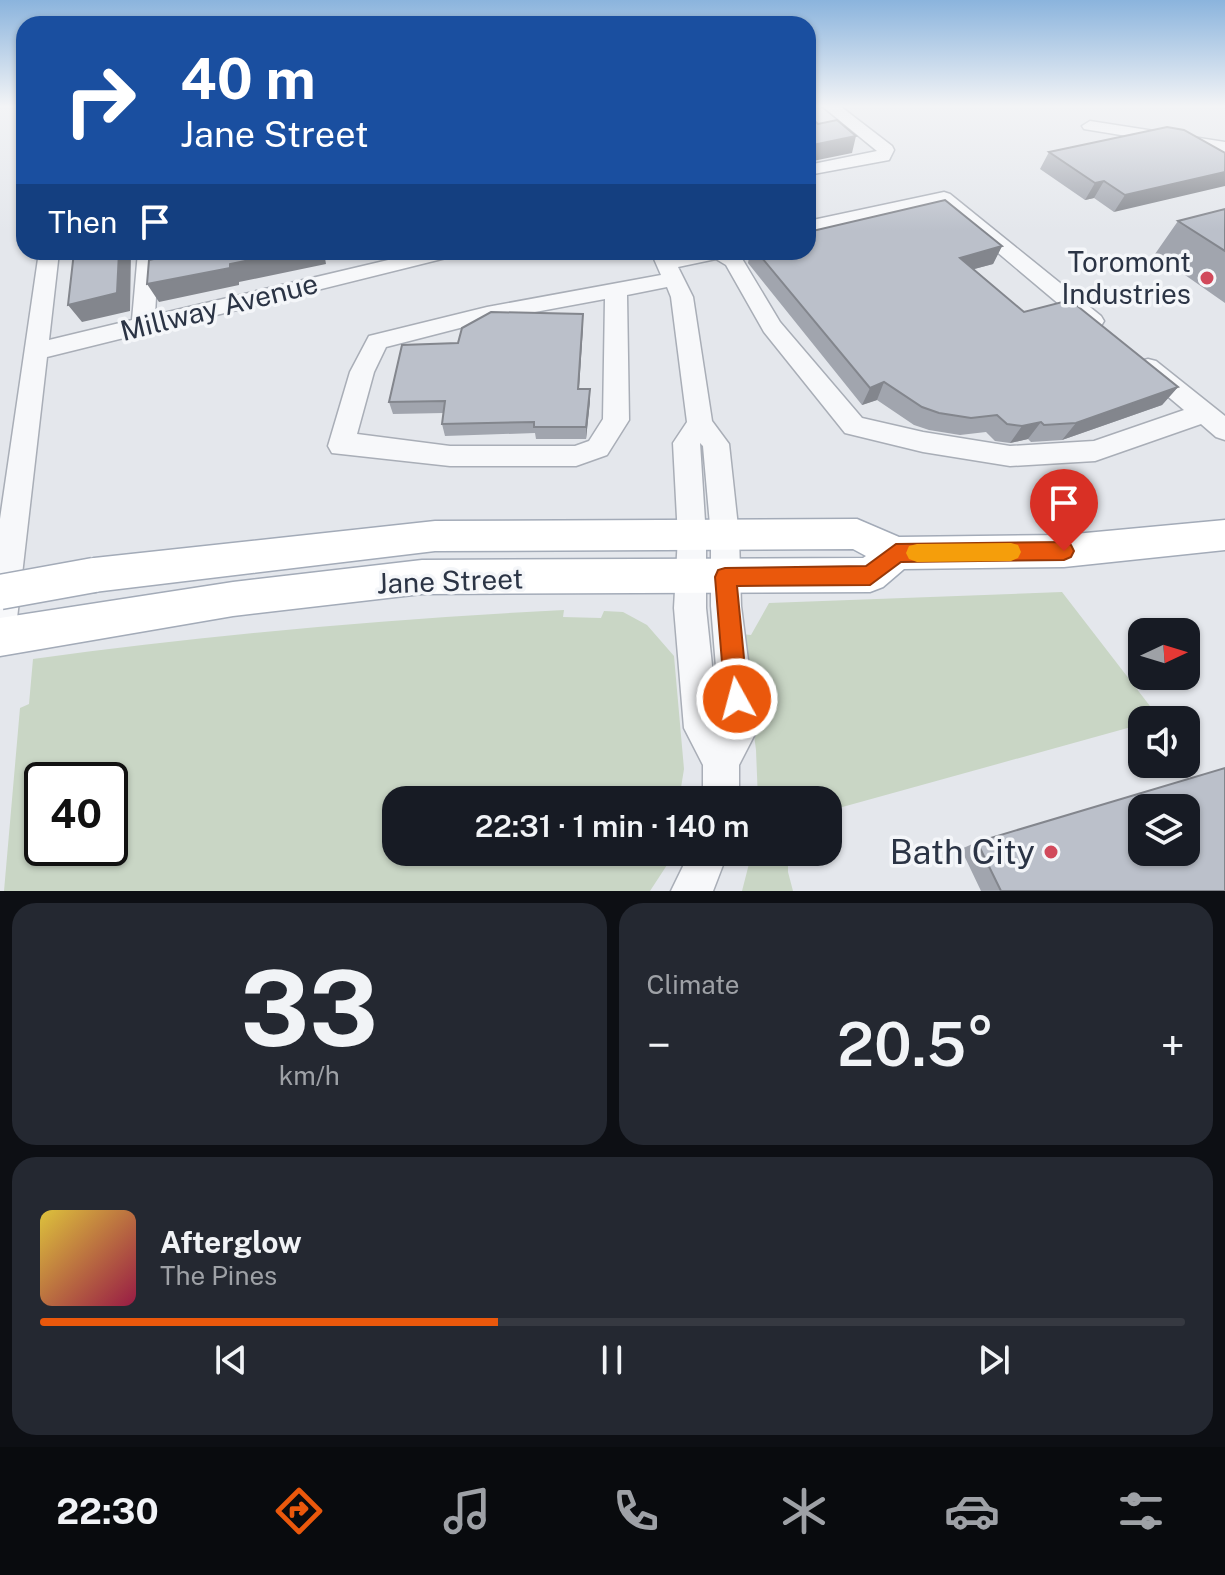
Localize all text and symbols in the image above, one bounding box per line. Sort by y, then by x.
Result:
text: 40 m [180,46,316,112]
icon: right [48,48,152,152]
text: Jane Street [180,113,369,155]
icon: arrive [133,200,177,244]
text: Then [48,204,117,240]
place label: Toromont Industries [1061,245,1191,310]
street label: Millway Avenue [117,266,321,347]
marker: Toromont Industries [1198,269,1216,287]
pin [1030,469,1098,551]
icon: arrive [1042,481,1086,525]
street label: Jane Street [376,561,524,600]
north arrow [1128,618,1200,690]
map controls [1128,618,1200,866]
position arrow [695,657,779,741]
button: sound [1128,706,1200,778]
speed limit sign: 40 [24,762,128,866]
button: layers [1128,794,1200,866]
text: 22:31 · 1 min · 140 m [475,808,749,844]
place label: Bath City [890,832,1035,872]
marker: Bath City [1042,843,1060,861]
text: 33 [240,947,378,1069]
text: Climate [647,969,740,1000]
text: 20.5° [837,1009,994,1080]
text: − [647,1019,671,1071]
text: + [1161,1019,1185,1071]
text: km/h [279,1060,340,1091]
text: Afterglow [160,1224,302,1260]
text: The Pines [160,1260,277,1291]
icon: previous [209,1338,253,1382]
icon: pause [590,1338,634,1382]
icon: next [972,1338,1016,1382]
icon: directions [271,1483,327,1539]
icon: music [439,1483,495,1539]
icon: phone [608,1483,664,1539]
icon: climate [776,1483,832,1539]
icon: car [944,1483,1000,1539]
icon: filters [1113,1483,1169,1539]
text: 22:30 [56,1490,159,1532]

